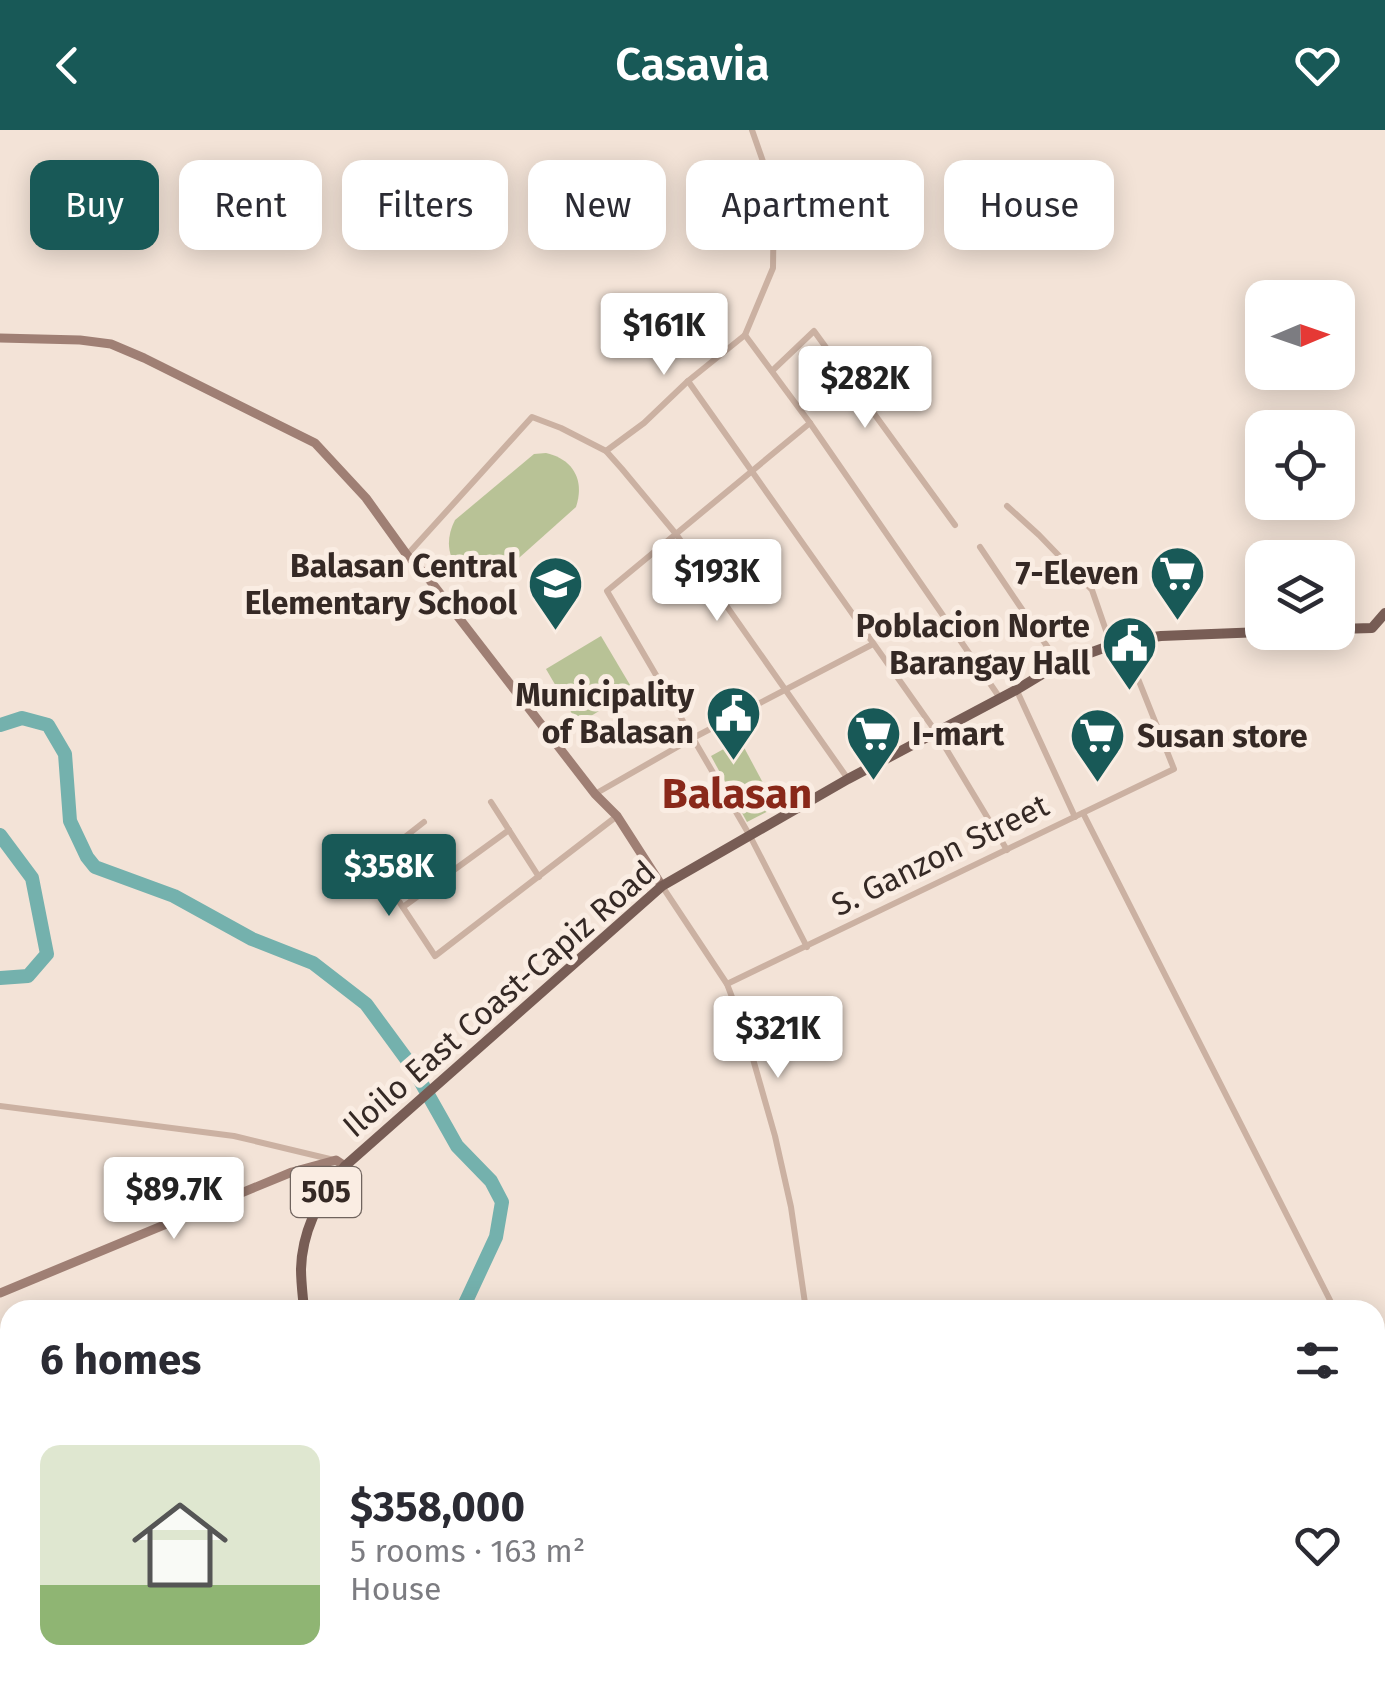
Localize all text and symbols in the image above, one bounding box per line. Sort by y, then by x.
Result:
icon: back [40,38,95,93]
text: Casavia [615,38,770,92]
icon: heart [1290,38,1345,93]
chip: Buy [30,160,159,250]
chip: Rent [179,160,322,250]
chip: Filters [342,160,508,250]
chip: New [528,160,666,250]
chip: Apartment [686,160,924,250]
chip: House [944,160,1114,250]
north arrow [1245,280,1355,390]
map controls [1245,280,1355,650]
pin: $161K [594,293,734,378]
text: $161K [623,306,705,344]
pin: $282K [795,346,935,431]
text: $282K [821,359,909,397]
button: locate [1245,410,1355,520]
pin: $193K [647,539,787,624]
button: layers [1245,540,1355,650]
supermarket icon: 7-Eleven [1148,543,1208,622]
place label: Balasan Central Elementary School [245,547,517,622]
text: $193K [674,552,760,590]
school or university icon: Balasan Central Elementary School [526,554,586,633]
place label: 7-Eleven [1015,554,1139,592]
place label: Poblacion Norte Barangay Hall [856,607,1090,682]
public building icon: Poblacion Norte Barangay Hall [1099,614,1159,693]
place label: Municipality of Balasan [515,676,694,751]
public building icon: Municipality of Balasan [703,683,763,762]
supermarket icon: I-mart [843,704,903,783]
supermarket icon: Susan store [1068,706,1128,785]
place label: I-mart [912,715,1005,753]
place label: Susan store [1137,717,1308,755]
district label: Balasan [662,769,812,819]
street label: S. Ganzon Street [825,786,1055,924]
pin: $358K [319,834,459,919]
text: $358K [344,847,434,885]
street label: Iloilo East Coast-Capiz Road [335,853,663,1145]
pin: $321K [708,996,848,1081]
text: $321K [736,1009,820,1047]
pin: $89.7K [93,1157,255,1242]
road number: 505 [291,1167,361,1217]
text: $89.7K [126,1170,222,1208]
icon: filters [1290,1333,1345,1388]
text: 6 homes [40,1335,201,1385]
text: $358,000 [350,1482,525,1532]
icon: home [120,1485,240,1605]
icon: heart [1290,1518,1345,1573]
text: 5 rooms · 163 m² [350,1532,585,1570]
text: House [350,1570,441,1608]

